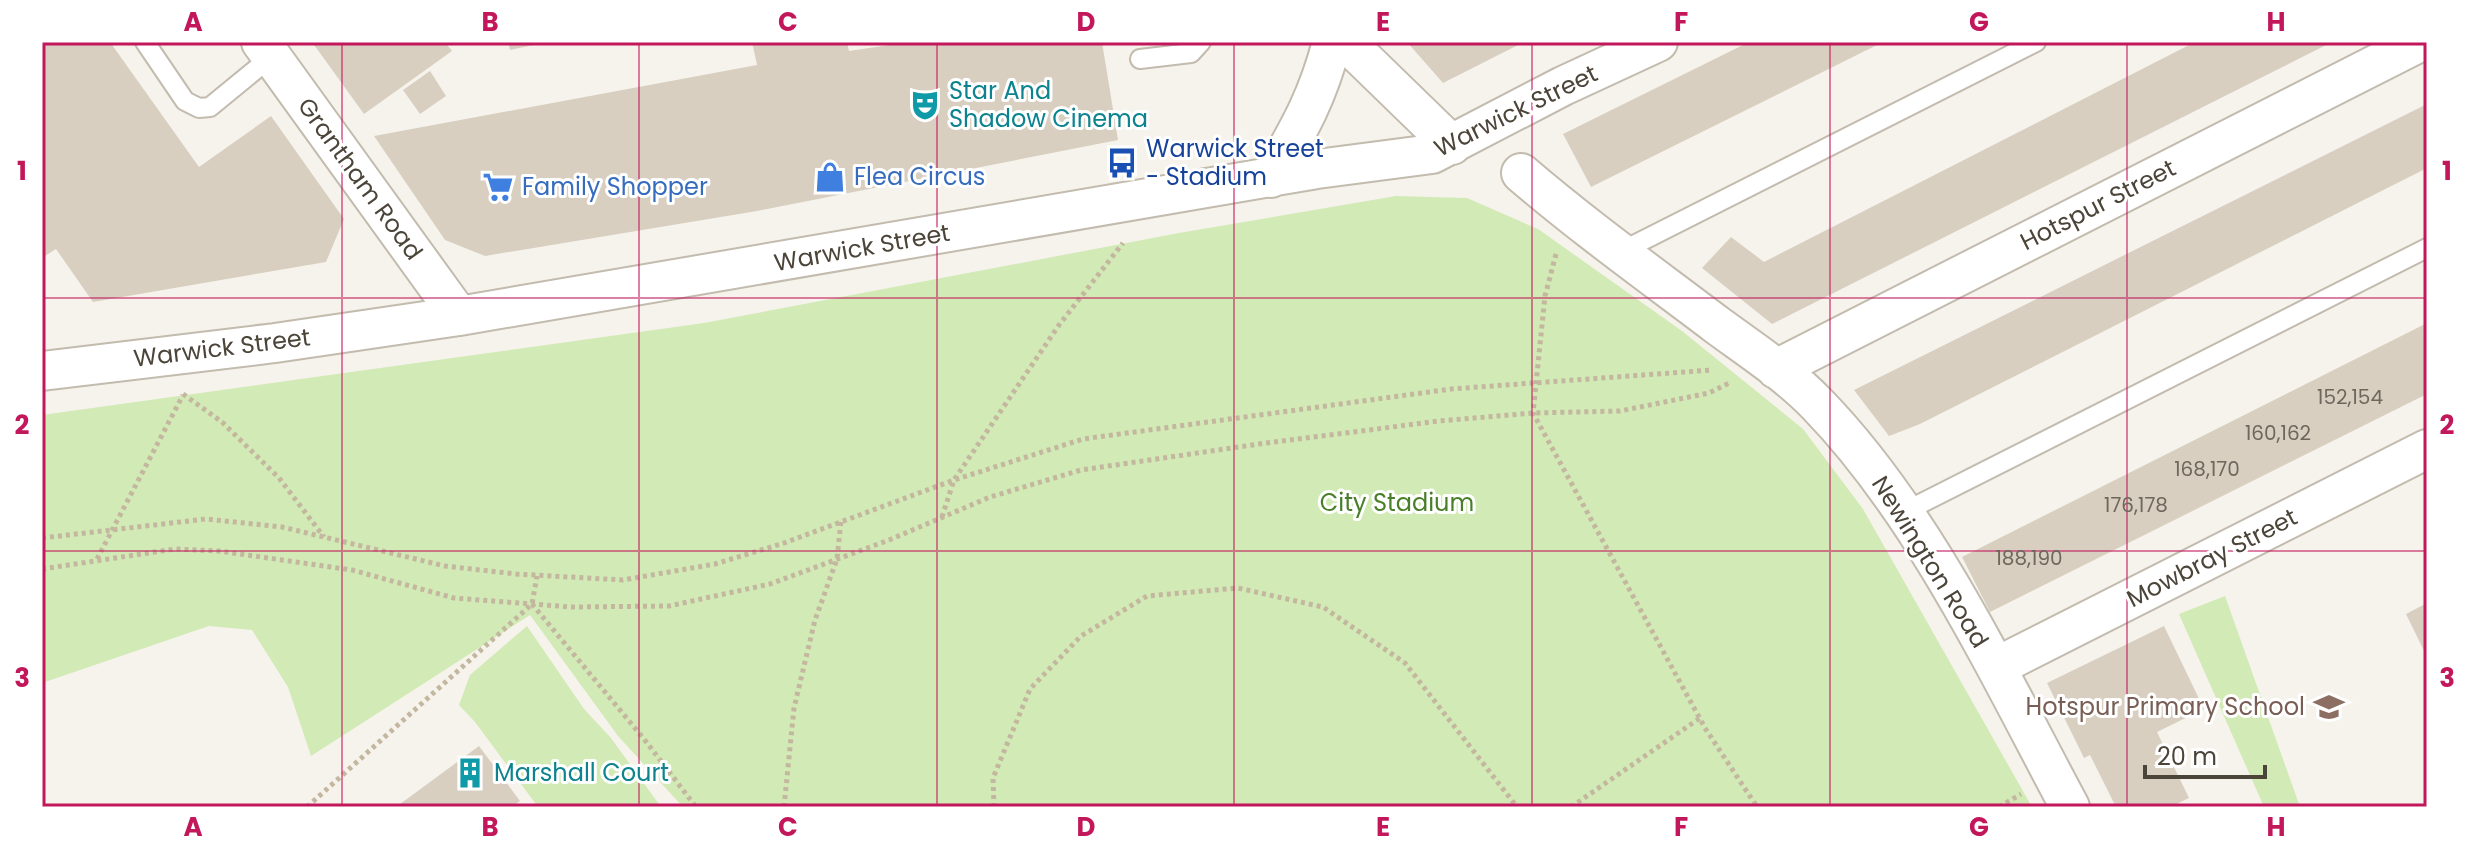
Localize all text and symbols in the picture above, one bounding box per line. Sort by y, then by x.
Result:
text: A [183,4,203,40]
text: B [481,4,499,40]
text: C [778,4,798,40]
text: D [1077,4,1096,40]
text: E [1376,4,1390,40]
text: F [1674,4,1688,40]
text: G [1969,4,1989,40]
text: H [2266,4,2286,40]
street label: Warwick Street [1429,57,1603,164]
place label: Star And Shadow Cinema [949,74,1148,135]
theatre icon: Star And Shadow Cinema [908,88,942,122]
street label: Grantham Road [290,91,430,266]
place label: Warwick Street - Stadium [1146,132,1324,193]
bus stop icon: Warwick Street - Stadium [1105,146,1139,180]
street label: Hotspur Street [2014,151,2181,258]
text: 1 [17,153,27,189]
text: 1 [2442,153,2452,189]
shop icon: Flea Circus [813,160,847,194]
place label: Flea Circus [854,160,985,193]
supermarket icon: Family Shopper [481,170,515,204]
place label: Family Shopper [522,170,708,203]
street label: Warwick Street [772,216,952,279]
street label: Warwick Street [132,320,312,375]
house number: 152,154 [2317,383,2383,411]
text: 2 [15,407,30,443]
text: 2 [2440,407,2455,443]
house number: 160,162 [2245,419,2311,447]
house number: 168,170 [2174,455,2240,483]
street label: Newington Road [1864,469,1997,654]
park label: City Stadium [1320,486,1474,519]
house number: 176,178 [2104,491,2168,519]
street label: Mowbray Street [2121,500,2303,615]
house number: 188,190 [1995,544,2063,572]
text: 3 [14,660,30,696]
text: 3 [2439,660,2455,696]
place label: Hotspur Primary School [2026,690,2305,723]
school or university icon: Hotspur Primary School [2312,690,2346,724]
scale bar [2145,729,2265,779]
text: 20 m [2157,740,2217,773]
building icon: Marshall Court [453,756,487,790]
place label: Marshall Court [494,756,669,789]
text: A [183,809,203,845]
text: B [481,809,499,845]
text: C [778,809,798,845]
text: D [1077,809,1096,845]
text: E [1376,809,1390,845]
text: F [1674,809,1688,845]
text: G [1969,809,1989,845]
text: H [2266,809,2286,845]

